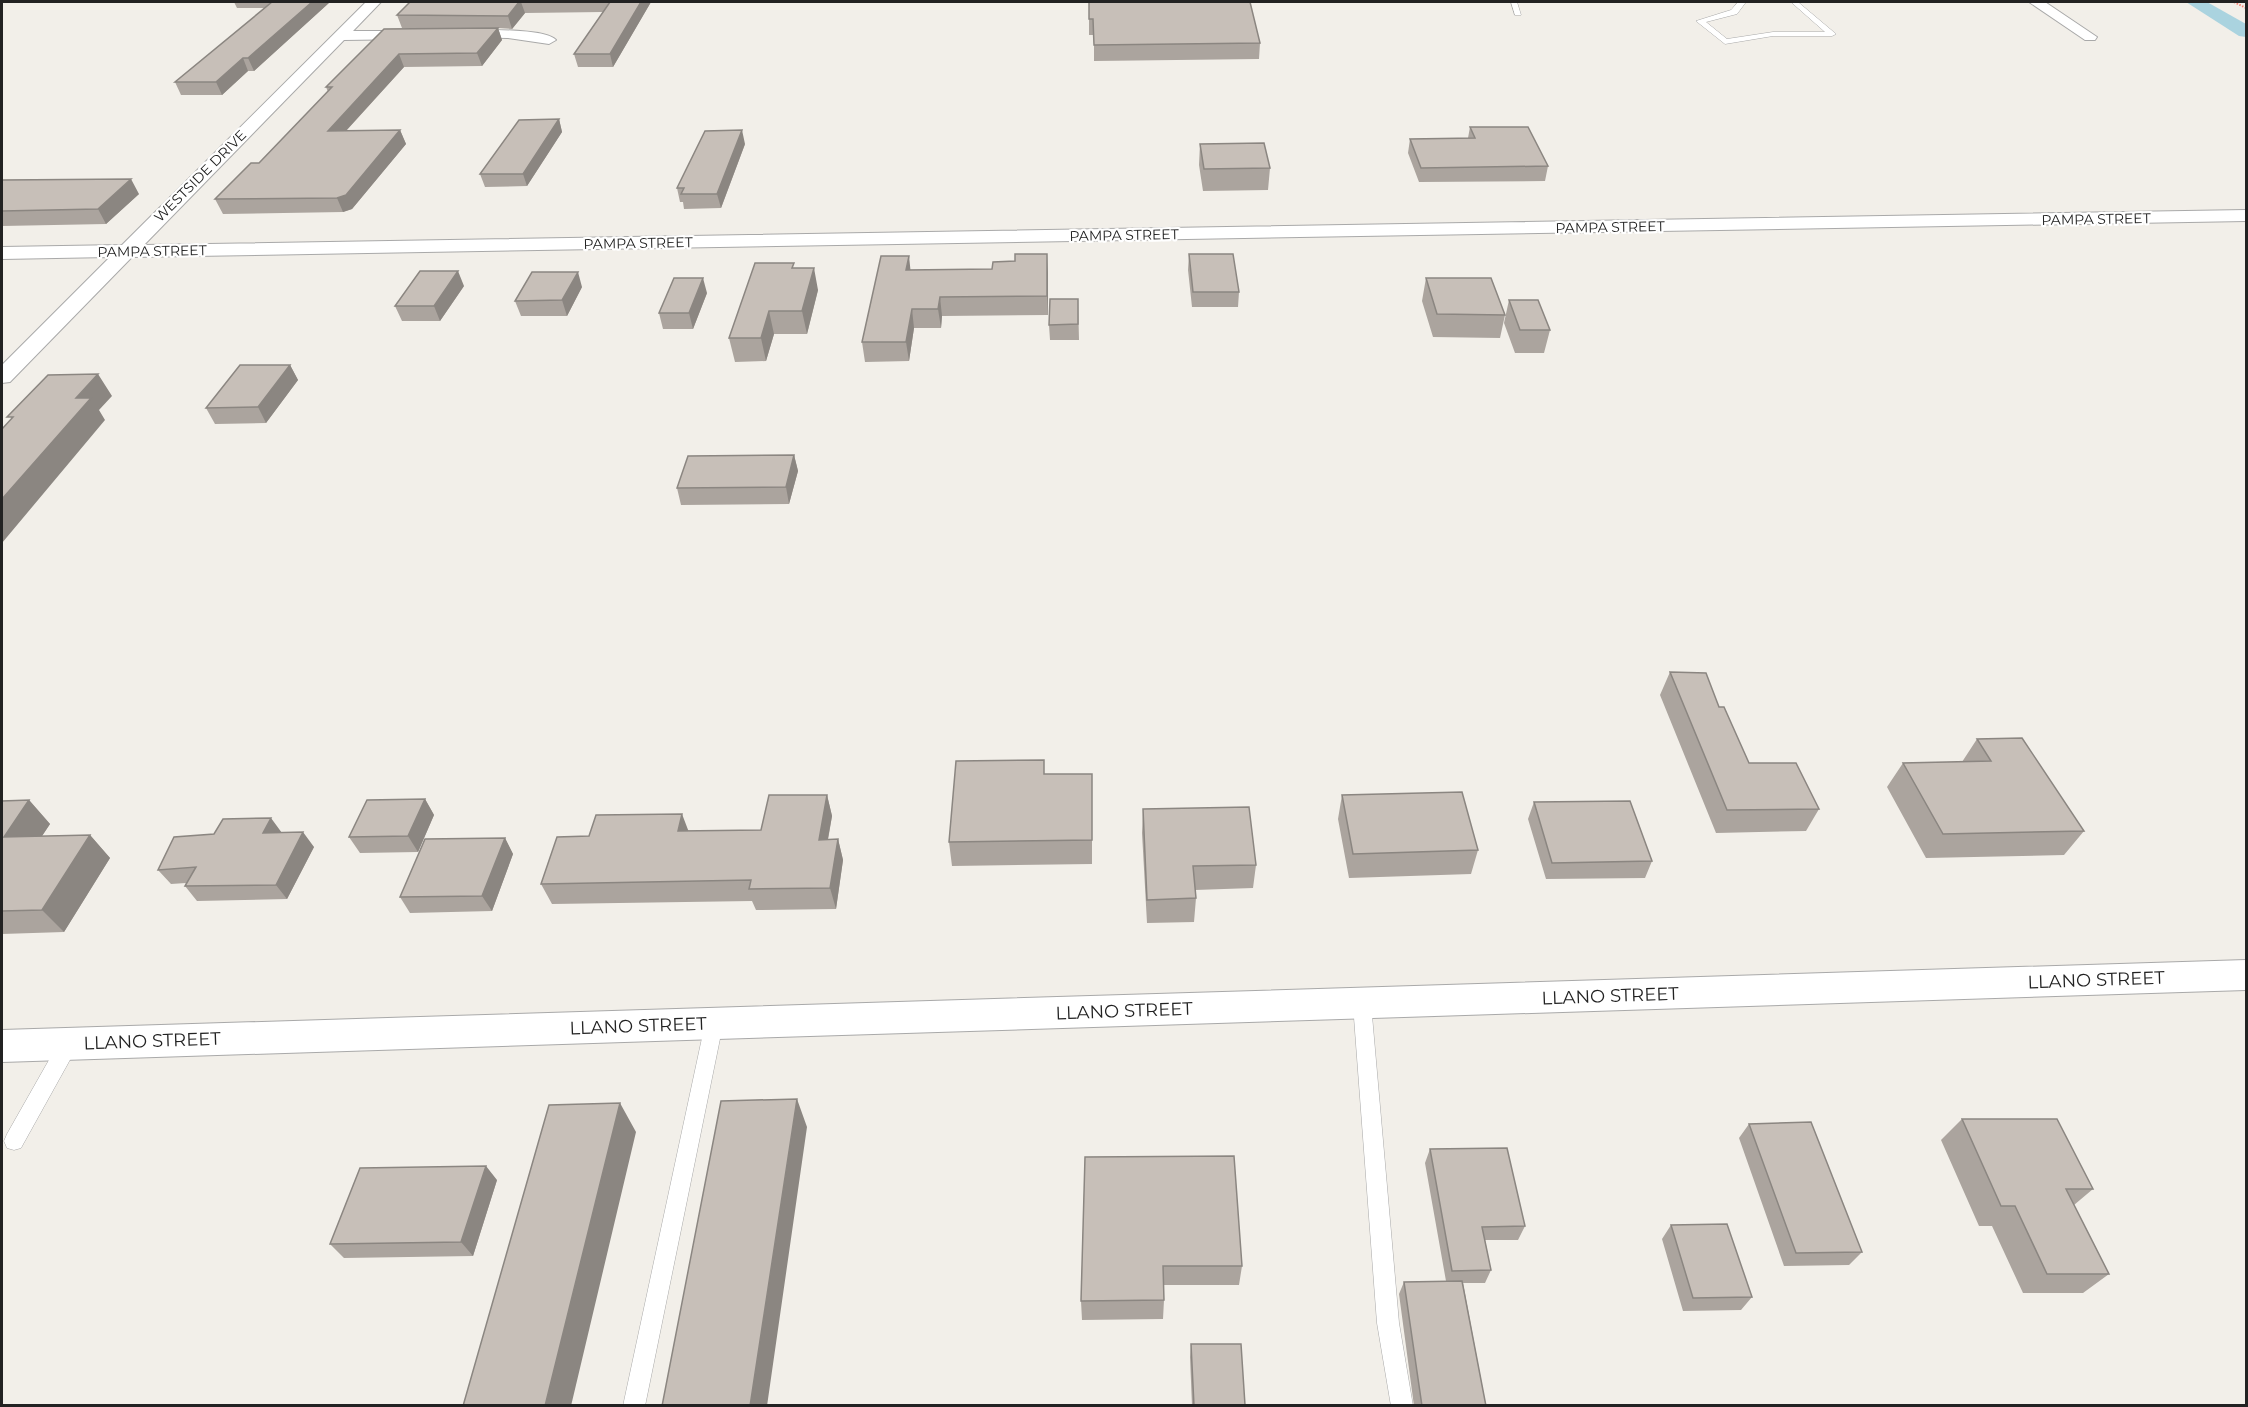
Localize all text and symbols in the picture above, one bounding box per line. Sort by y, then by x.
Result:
street label: WESTSIDE DRIVE [150,126,250,226]
street label: PAMPA STREET [2041,209,2151,229]
street label: PAMPA STREET [1555,217,1665,237]
street label: PAMPA STREET [1069,225,1179,245]
street label: PAMPA STREET [583,233,693,253]
street label: PAMPA STREET [97,241,207,261]
street label: LLANO STREET [2027,967,2166,993]
street label: LLANO STREET [1541,983,1680,1009]
street label: LLANO STREET [1055,998,1194,1024]
street label: LLANO STREET [569,1013,708,1039]
street label: LLANO STREET [83,1028,222,1054]

